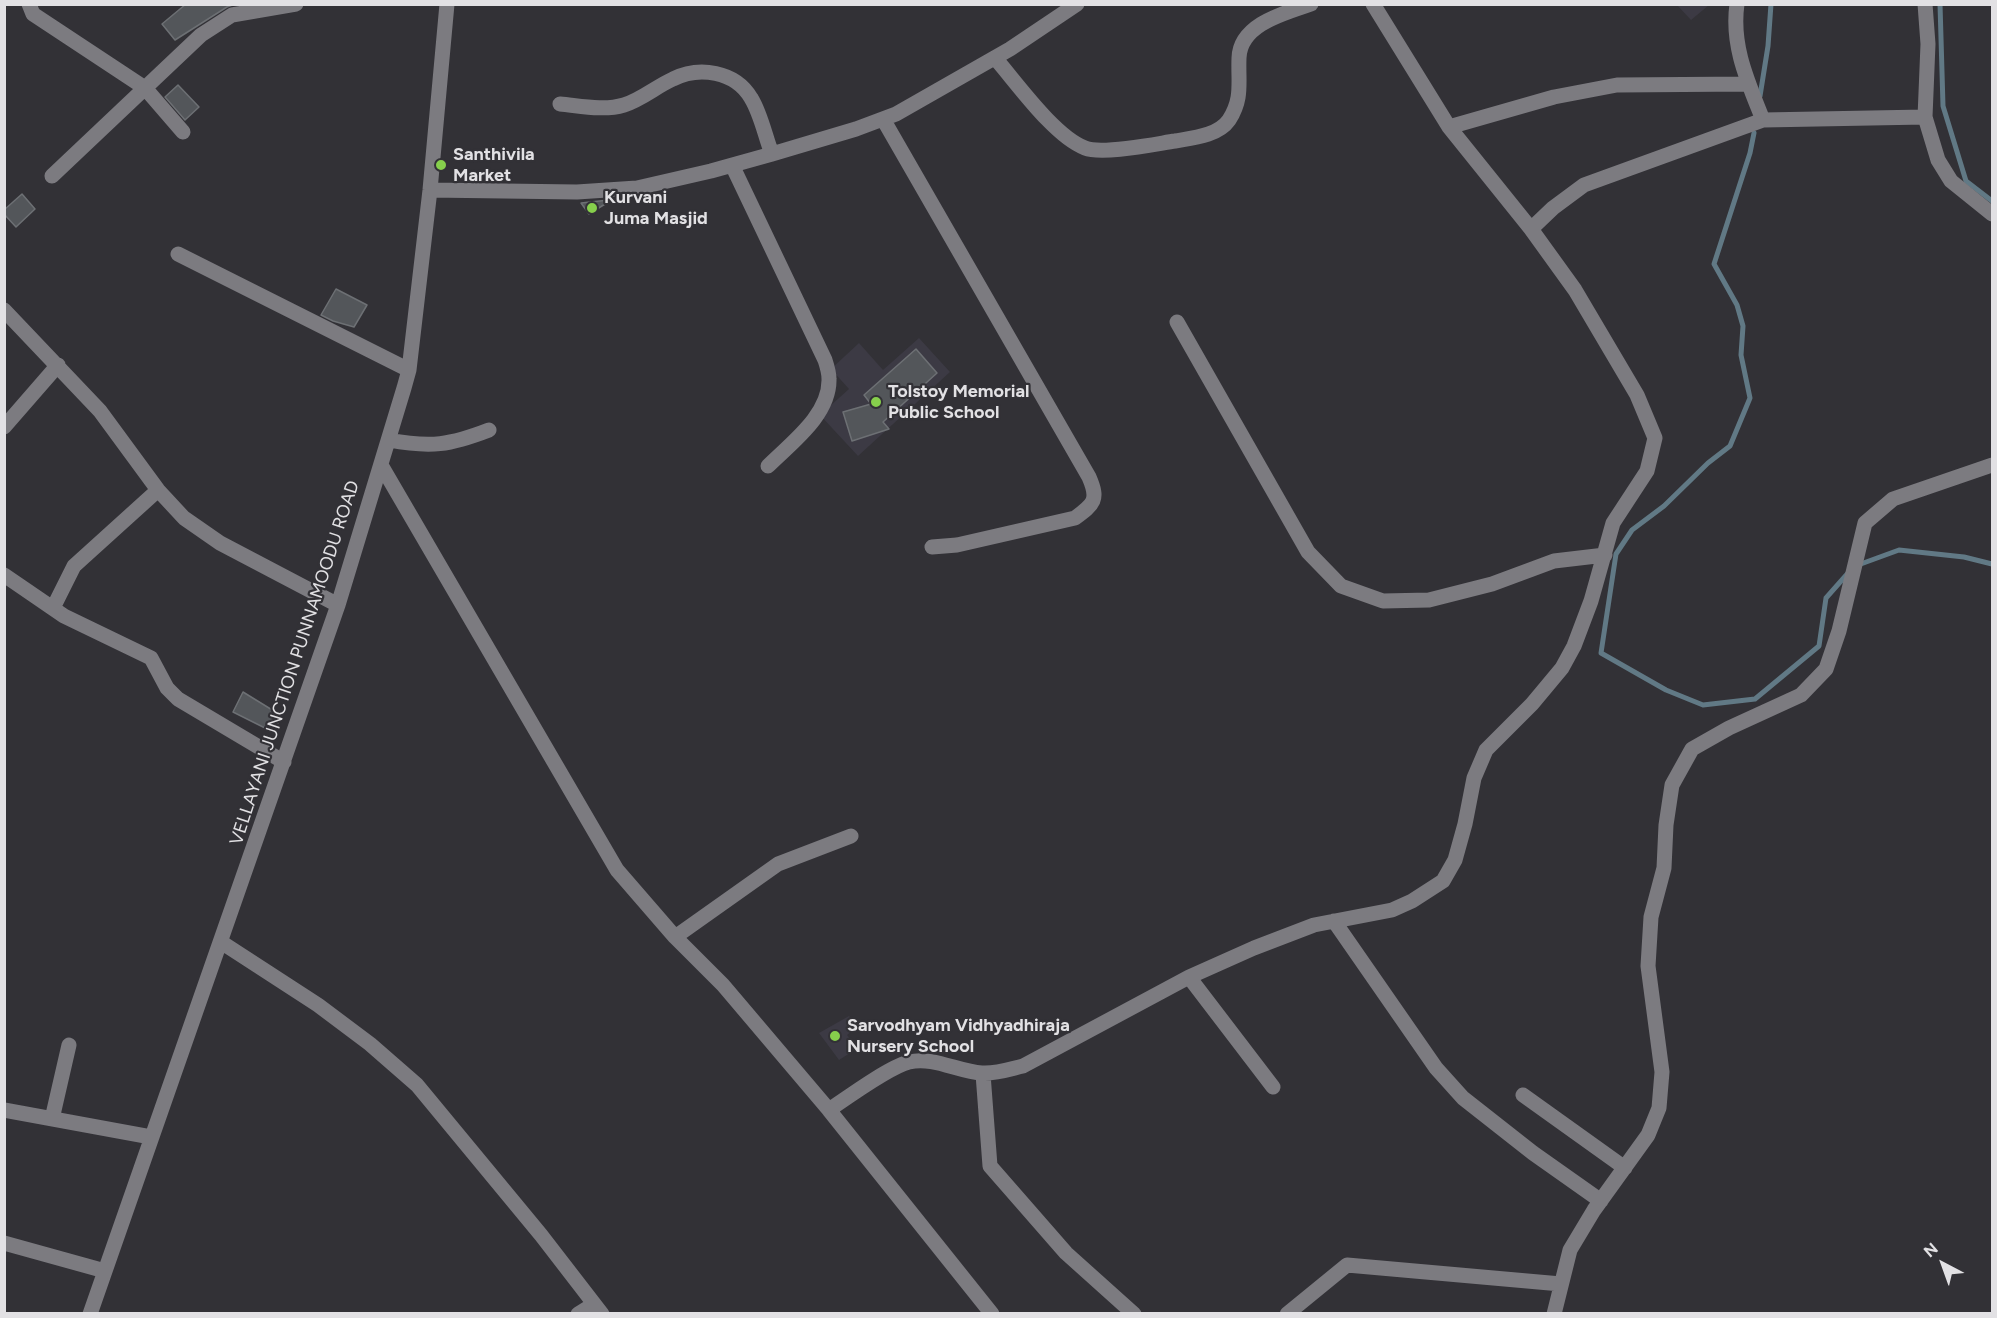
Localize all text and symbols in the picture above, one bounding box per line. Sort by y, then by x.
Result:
place label: Santhivila Market [453,144,535,186]
marker: Santhivila Market [434,158,448,172]
place label: Kurvani Juma Masjid [604,187,708,230]
marker: Kurvani Juma Masjid [585,201,599,215]
place label: Tolstoy Memorial Public School [888,381,1029,424]
marker: Tolstoy Memorial Public School [869,395,883,409]
street label: VELLAYANI JUNCTION PUNNAMOODU ROAD [226,478,364,848]
place label: Sarvodhyam Vidhyadhiraja Nursery School [847,1015,1070,1058]
marker: Sarvodhyam Vidhyadhiraja Nursery School [828,1029,842,1043]
north arrow [1913,1234,1973,1294]
text: N [1920,1239,1942,1261]

